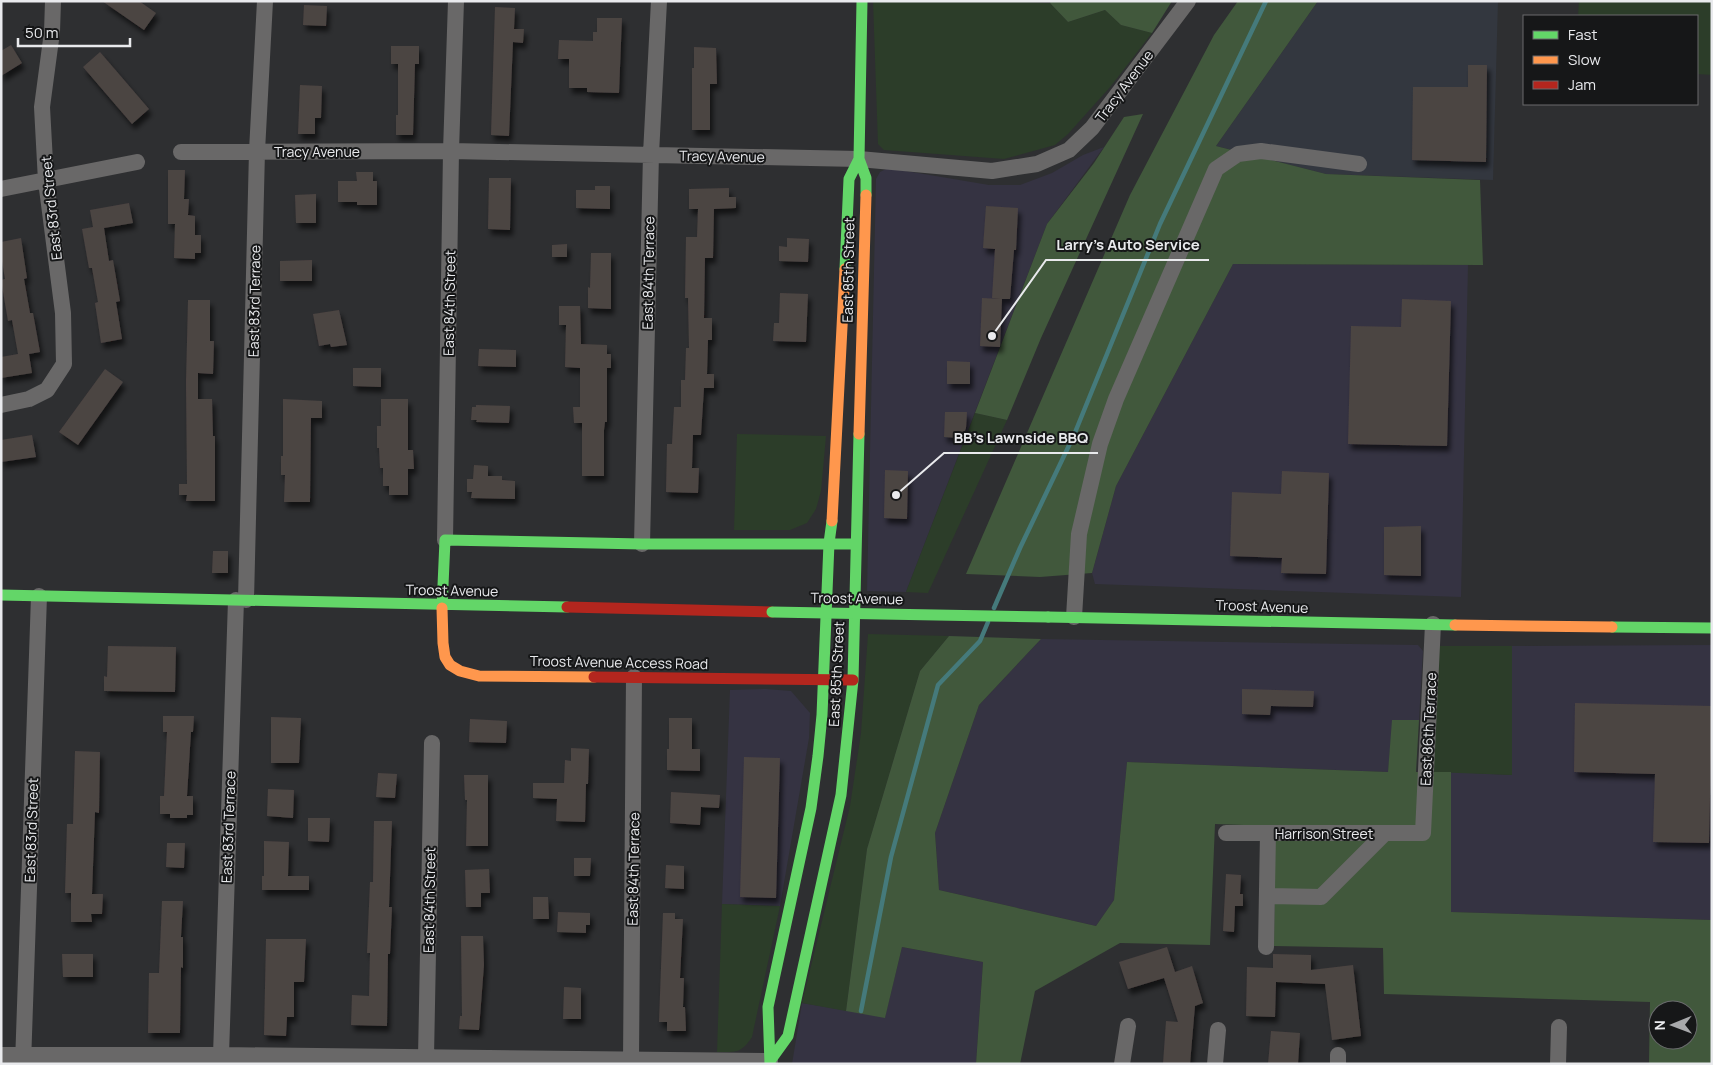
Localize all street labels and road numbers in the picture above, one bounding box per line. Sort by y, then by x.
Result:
street label: Tracy Avenue [1091,46,1157,126]
street label: Tracy Avenue [274,142,360,161]
street label: Tracy Avenue [679,146,765,166]
street label: East 83rd Street [36,155,66,261]
street label: East 84th Terrace [638,216,658,330]
street label: East 85th Street [838,217,858,323]
street label: East 83rd Terrace [244,245,264,357]
street label: East 84th Street [439,250,459,356]
street label: Troost Avenue [405,580,499,600]
street label: Troost Avenue [810,588,904,608]
street label: Troost Avenue [1215,595,1309,617]
street label: East 85th Street [824,620,848,727]
street label: Troost Avenue Access Road [530,651,708,673]
street label: East 86th Terrace [1416,672,1440,786]
street label: East 83rd Terrace [217,771,239,883]
street label: East 83rd Street [20,777,42,883]
street label: East 84th Terrace [623,812,643,926]
street label: Harrison Street [1275,824,1374,843]
street label: East 84th Street [419,847,439,953]

